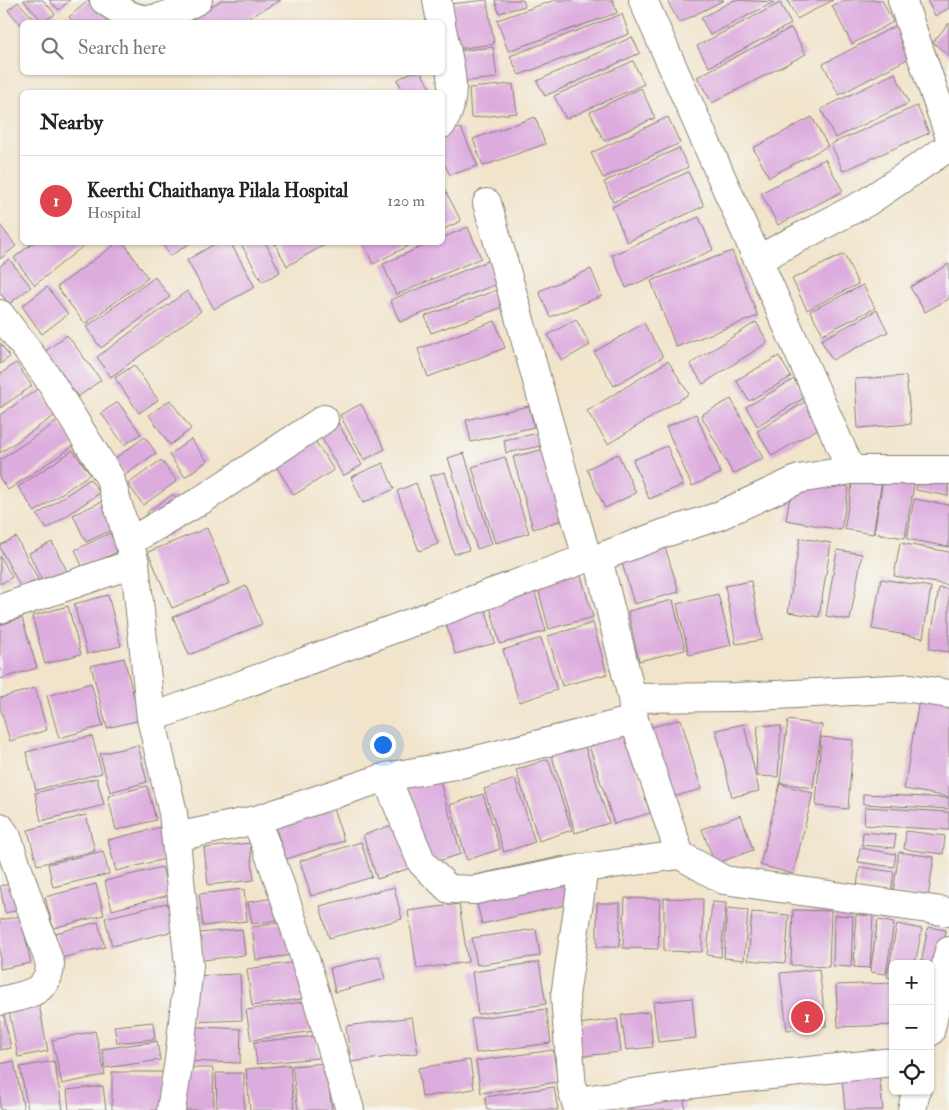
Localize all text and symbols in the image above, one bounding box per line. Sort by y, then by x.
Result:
search box [20,20,445,75]
icon: search [38,34,66,62]
text: Search here [78,36,166,60]
text: Nearby [40,109,103,136]
text: Keerthi Chaithanya Pilala Hospital [87,179,348,203]
text: 1 [53,191,59,211]
text: 120 m [387,191,425,211]
text: Hospital [87,203,141,223]
your location [370,732,396,758]
map controls [889,960,934,1095]
button: + [889,960,934,1005]
pin: 1 [791,998,823,1036]
button: − [889,1005,934,1050]
button: locate [889,1050,934,1095]

